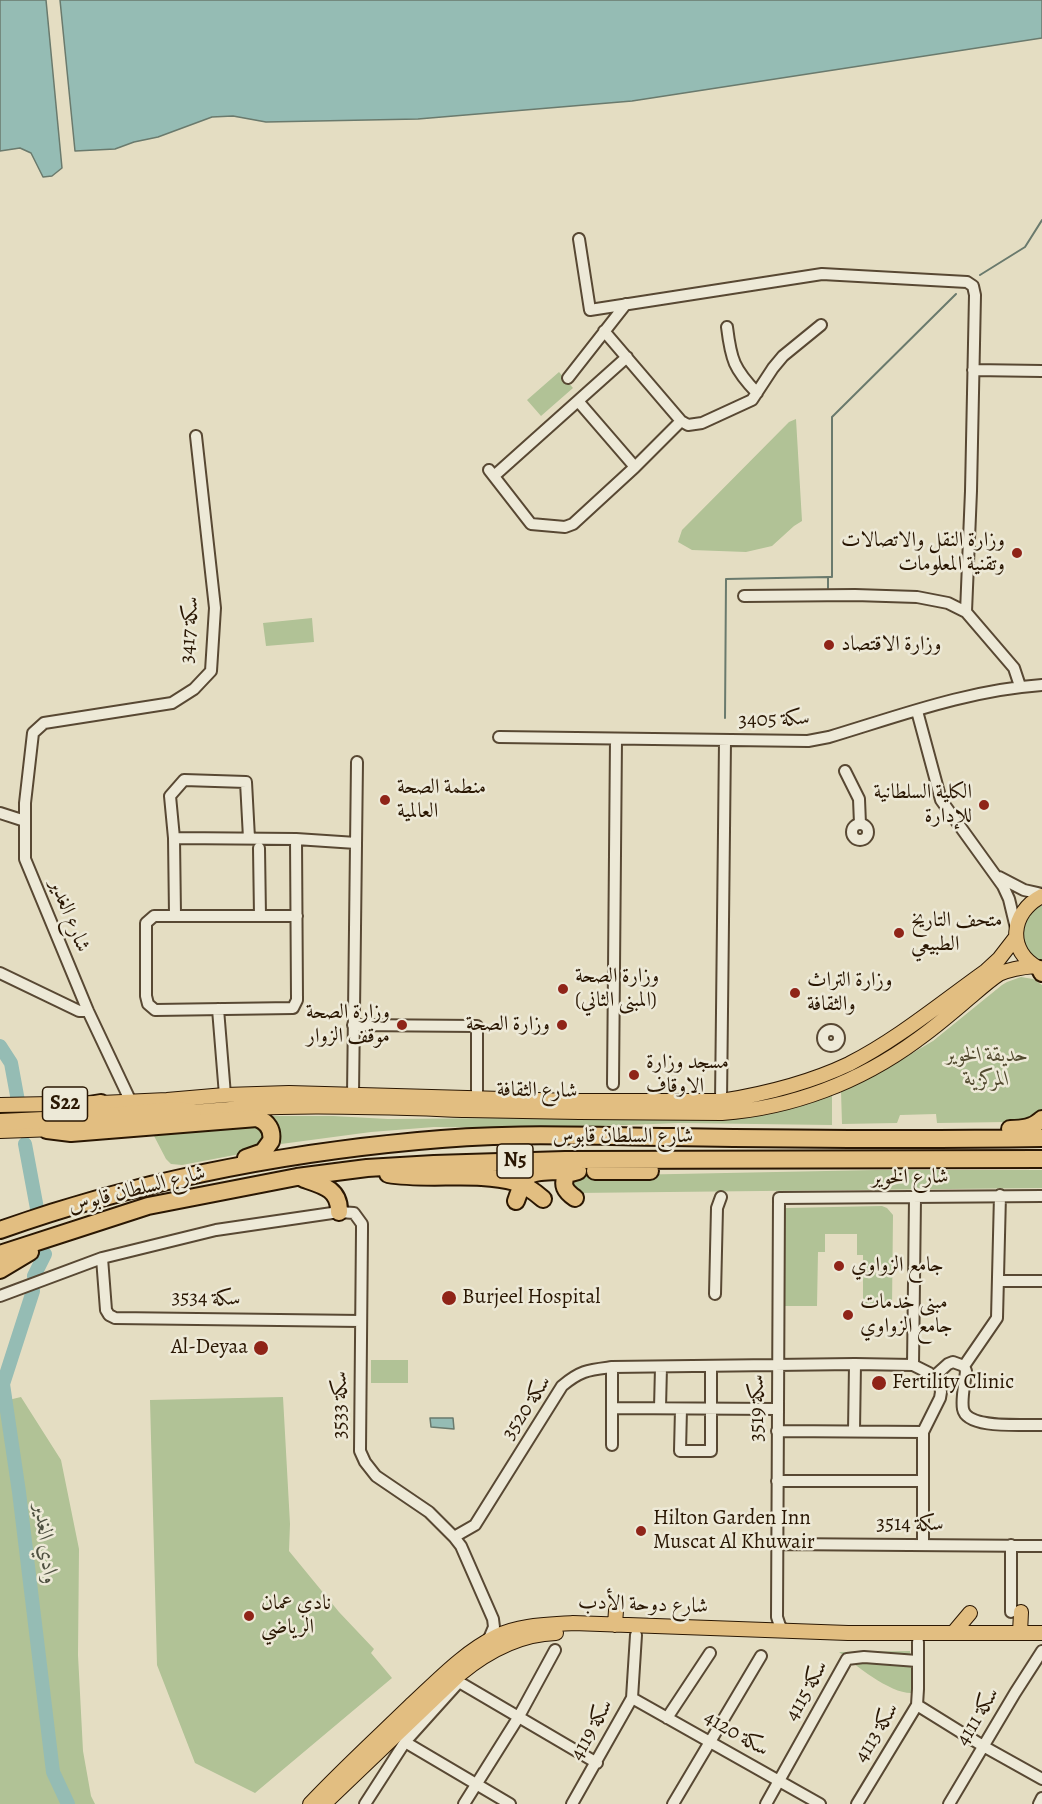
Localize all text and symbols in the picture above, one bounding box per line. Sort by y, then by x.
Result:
place label: وزارة النقل والاتصالات وتقنية المعلومات [841,528,1005,578]
marker: وزارة النقل والاتصالات وتقنية المعلومات [1010,546,1024,560]
street label: سكة 3417 [175,596,205,664]
place label: وزارة الاقتصاد [841,632,941,658]
marker: وزارة الاقتصاد [822,638,836,652]
street label: سكة 3405 [738,706,810,734]
place label: منطمة الصحة العالمية [397,775,486,825]
place label: الكلية السلطانية للإدارة [873,780,972,830]
marker: منطمة الصحة العالمية [378,793,392,807]
marker: الكلية السلطانية للإدارة [977,798,991,812]
street label: شارع الغدير [43,876,95,956]
place label: متحف التاريخ الطبيعي [911,908,1002,958]
marker: متحف التاريخ الطبيعي [892,926,906,940]
place label: وزارة الصحة (المبنى الثاني) [575,964,659,1014]
place label: وزارة التراث والثقافة [807,968,892,1018]
marker: وزارة الصحة (المبنى الثاني) [556,982,570,996]
marker: وزارة التراث والثقافة [788,986,802,1000]
place label: وزارة الصحة موقف الزوار [306,1000,390,1050]
place label: وزارة الصحة [466,1012,550,1038]
marker: وزارة الصحة موقف الزوار [395,1018,409,1032]
marker: وزارة الصحة [555,1018,569,1032]
park label: حديقة الخوير المركزية [946,1043,1028,1093]
place label: مسجد وزارة الاوقاف [646,1050,729,1100]
marker: مسجد وزارة الاوقاف [627,1068,641,1082]
street label: شارع الثقافة [496,1078,578,1104]
road number: S22 [42,1087,88,1121]
street label: شارع السلطان قابوس [553,1124,693,1150]
road number: N5 [497,1144,533,1178]
street label: شارع السلطان قابوس [66,1161,208,1219]
street label: شارع الخوير [871,1165,949,1191]
place label: جامع الزواوي [851,1253,944,1279]
marker: جامع الزواوي [832,1259,846,1273]
place label: Burjeel Hospital [462,1285,600,1311]
street label: سكة 3534 [171,1286,241,1312]
marker: Burjeel Hospital [440,1289,458,1307]
place label: مبنى خدمات جامع الزواوي [860,1290,953,1340]
marker: مبنى خدمات جامع الزواوي [841,1308,855,1322]
place label: Al-Deyaa [171,1335,248,1361]
marker: Al-Deyaa [252,1339,270,1357]
place label: Fertility Clinic [892,1370,1014,1396]
street label: سكة 3533 [328,1371,354,1439]
street label: سكة 3520 [497,1371,557,1445]
street label: سكة 3519 [745,1374,771,1442]
marker: Fertility Clinic [870,1374,888,1392]
water label: وادي الغدير [27,1502,63,1586]
place label: Hilton Garden Inn Muscat Al Khuwair [653,1506,815,1556]
street label: سكة 3514 [876,1512,944,1538]
marker: Hilton Garden Inn Muscat Al Khuwair [634,1524,648,1538]
street label: شارع دوحة الأدب [577,1590,709,1620]
place label: نادي عمان الرياضي [261,1591,331,1641]
marker: نادي عمان الرياضي [242,1609,256,1623]
street label: سكة 4115 [780,1656,834,1726]
street label: سكة 4111 [951,1683,1005,1751]
street label: سكة 4119 [565,1695,619,1765]
street label: سكة 4113 [849,1698,905,1768]
street label: سكة 4120 [699,1705,773,1763]

